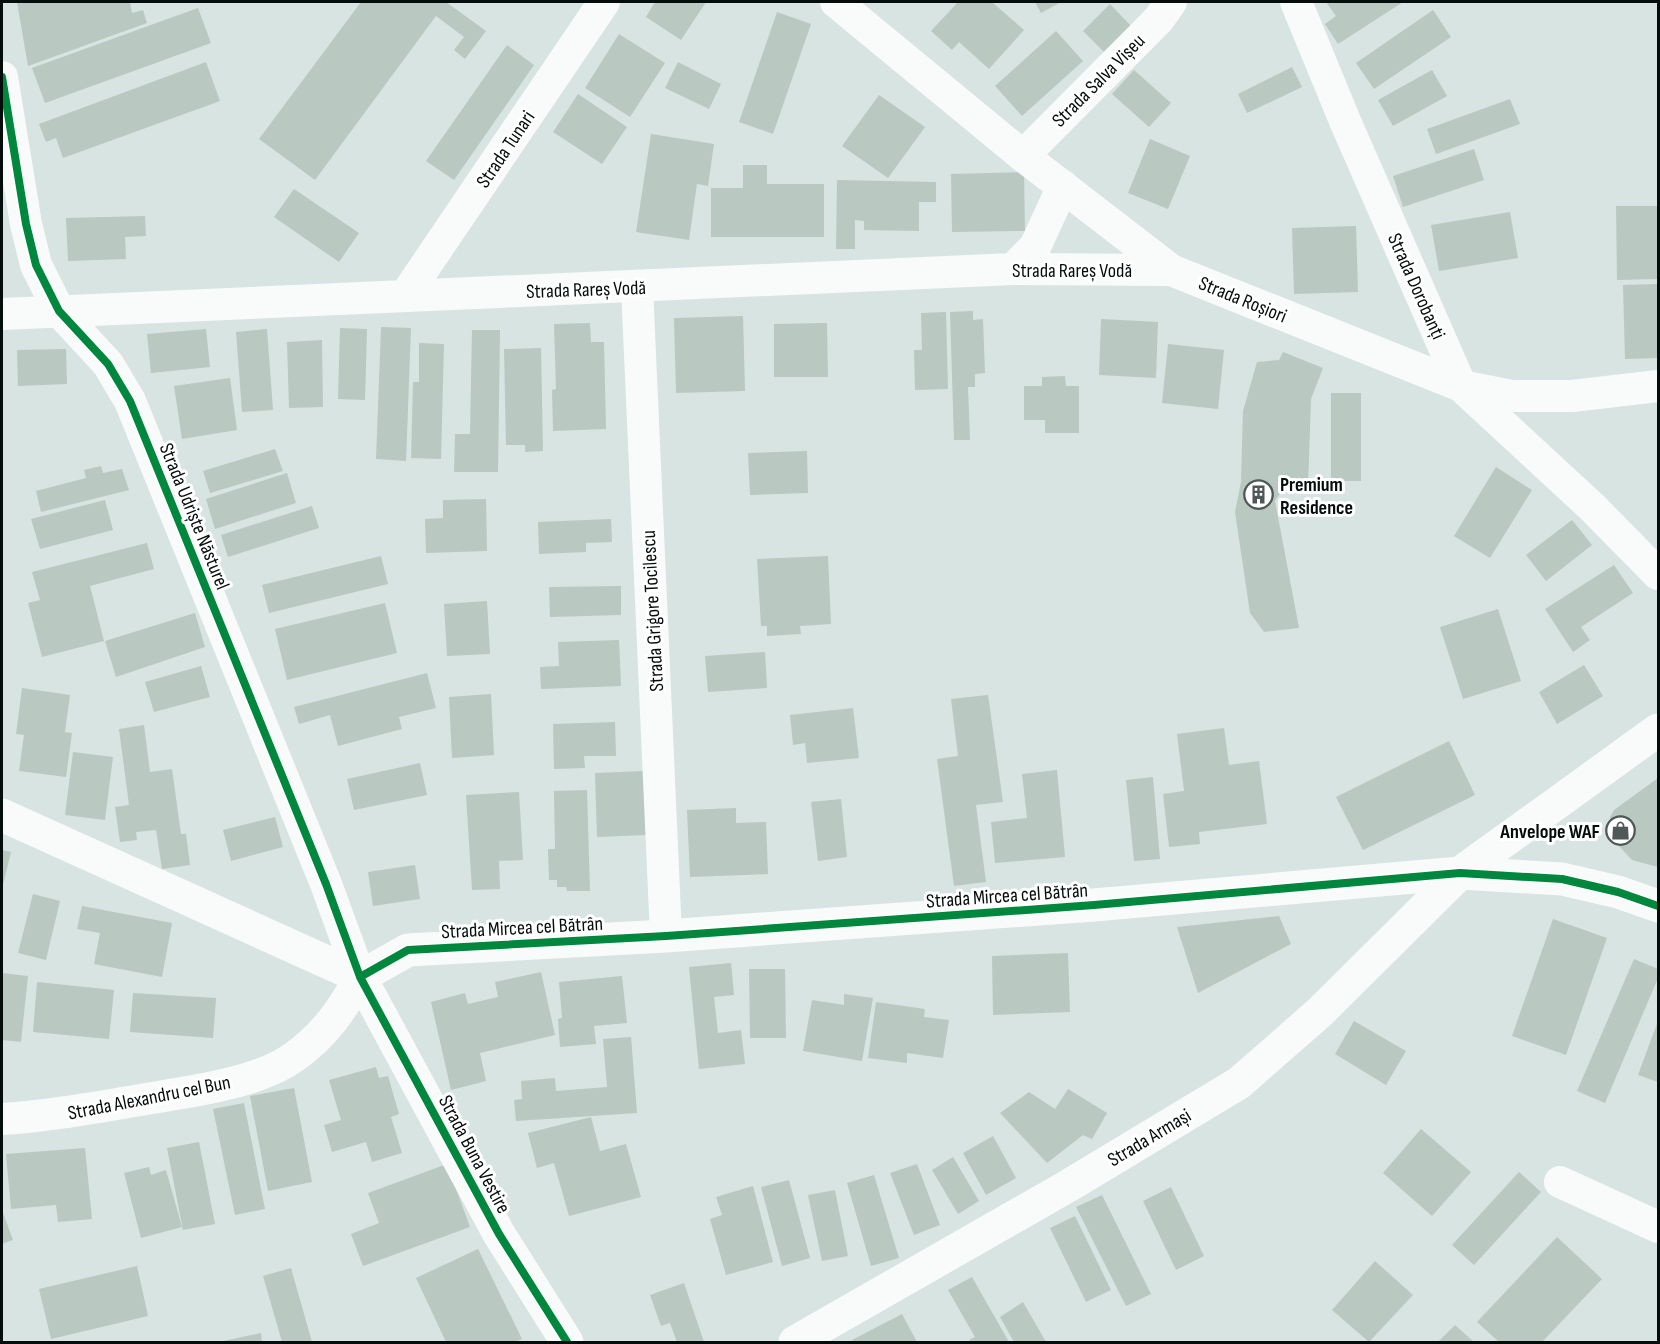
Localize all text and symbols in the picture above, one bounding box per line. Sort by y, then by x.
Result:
street label: Strada Salva Vișeu [1047,29,1150,132]
street label: Strada Tunari [471,106,540,193]
street label: Strada Dorobanți [1382,230,1450,343]
street label: Strada Rareș Vodă [1012,259,1132,283]
street label: Strada Roșiori [1195,271,1290,328]
street label: Strada Rareș Vodă [526,276,647,304]
street label: Strada Udriște Năsturel [154,440,234,593]
place label: Premium Residence [1280,473,1353,520]
building icon: Premium Residence [1243,479,1275,511]
street label: Strada Grigore Tocilescu [637,530,669,692]
shop icon: Anvelope WAF [1605,815,1637,847]
place label: Anvelope WAF [1499,820,1600,844]
street label: Strada Mircea cel Bătrân [925,878,1089,914]
street label: Strada Mircea cel Bătrân [440,912,604,944]
street label: Strada Alexandru cel Bun [66,1070,233,1126]
street label: Strada Buna Vestire [433,1091,515,1218]
street label: Strada Armași [1103,1104,1196,1172]

